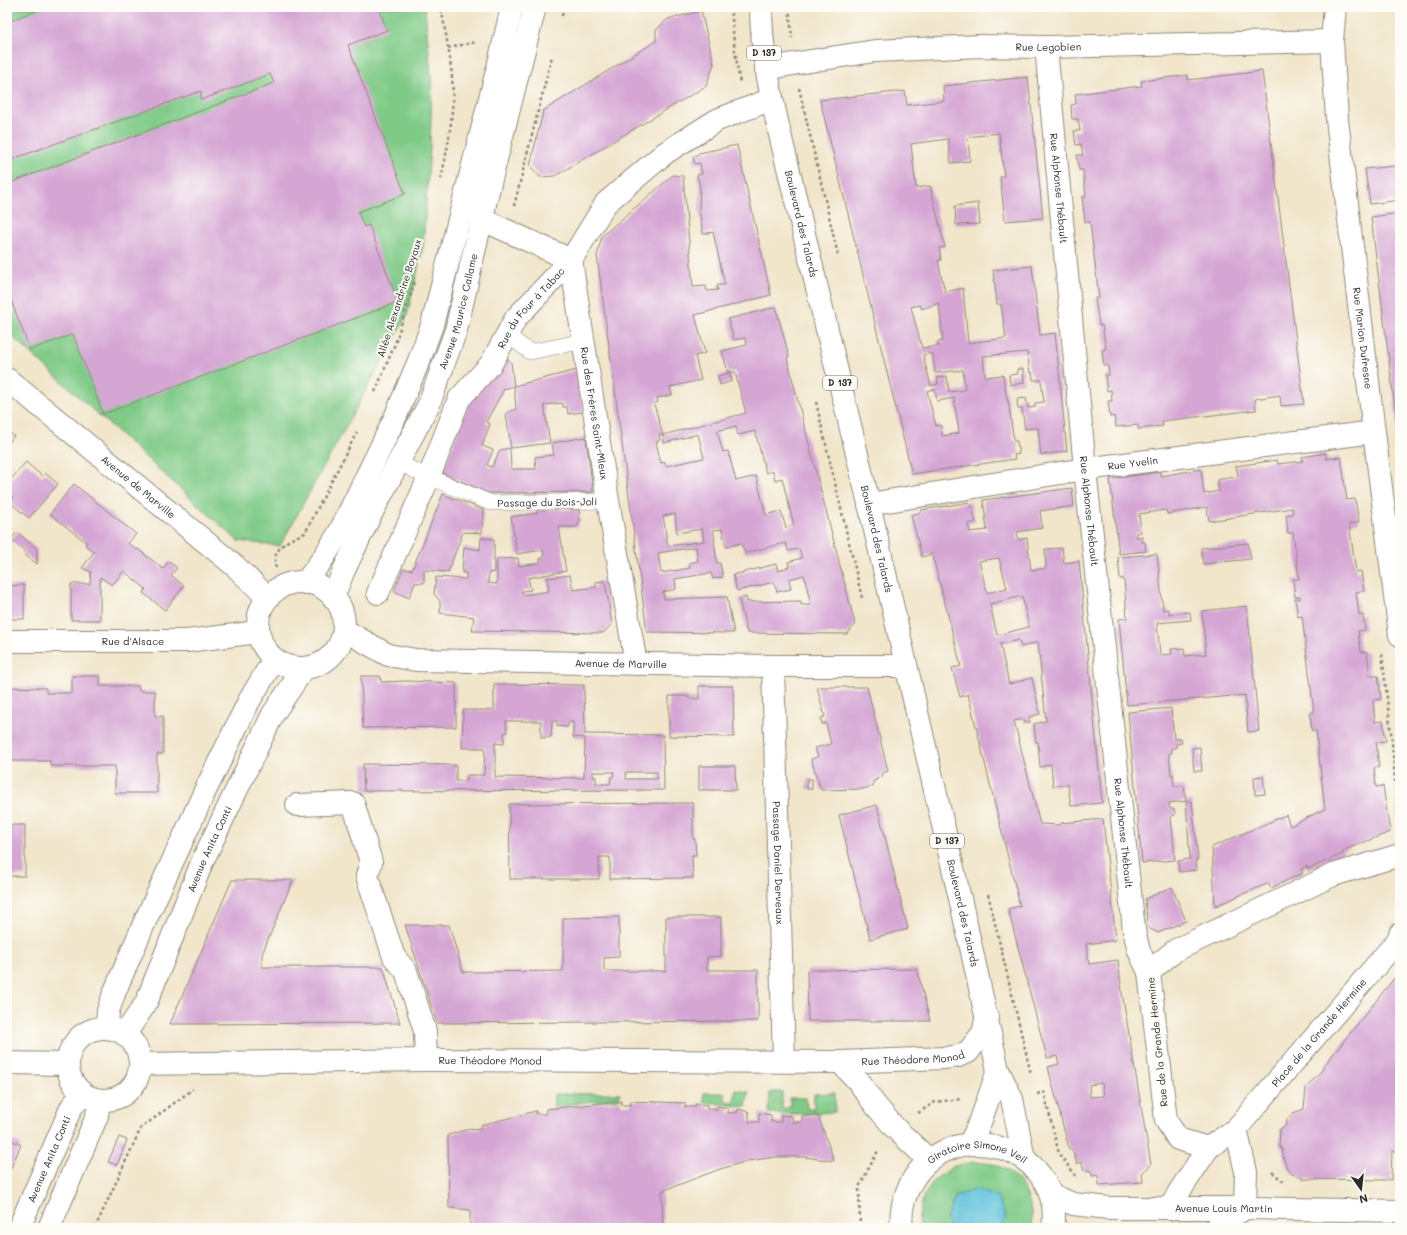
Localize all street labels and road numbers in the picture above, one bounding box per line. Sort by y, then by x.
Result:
street label: Rue Legobien [1015,39,1081,54]
road number: D 137 [747,46,781,60]
street label: Rue Alphonse Thébault [1047,133,1071,244]
street label: Boulevard des Talards [782,169,821,279]
street label: Allée Alexandrine Boyaux [373,237,425,359]
street label: Avenue Maurice Callame [435,252,480,371]
street label: Rue du Four à Tabac [494,264,568,351]
street label: Rue Marion Dufresne [1350,287,1376,390]
street label: Rue des Frères Saint-Mleux [577,346,612,481]
road number: D 137 [823,376,857,390]
street label: Avenue de Marville [98,452,179,522]
street label: Rue Yvelin [1107,453,1159,473]
street label: Rue Alphonse Thébault [1077,455,1102,567]
street label: Boulevard des Talards [858,484,896,594]
street label: Passage du Bois-Joli [497,494,597,510]
street label: Rue d'Alsace [102,634,164,648]
street label: Avenue de Marville [575,656,667,671]
street label: Rue Alphonse Thébault [1111,777,1137,889]
street label: Passage Daniel Derveaux [770,801,787,925]
street label: Avenue Anita Conti [184,804,235,894]
road number: D 137 [930,834,964,848]
street label: Boulevard des Talards [944,858,982,968]
street label: Place de la Grande Hermine [1268,975,1369,1090]
street label: Rue de la Grande Hermine [1143,977,1171,1107]
street label: Rue Théodore Monod [861,1047,966,1068]
street label: Rue Théodore Monod [438,1053,542,1068]
street label: Avenue Anita Conti [24,1114,74,1205]
street label: Giratoire Simone Veil [925,1158,1031,1170]
street label: Avenue Louis Martin [1175,1201,1273,1216]

